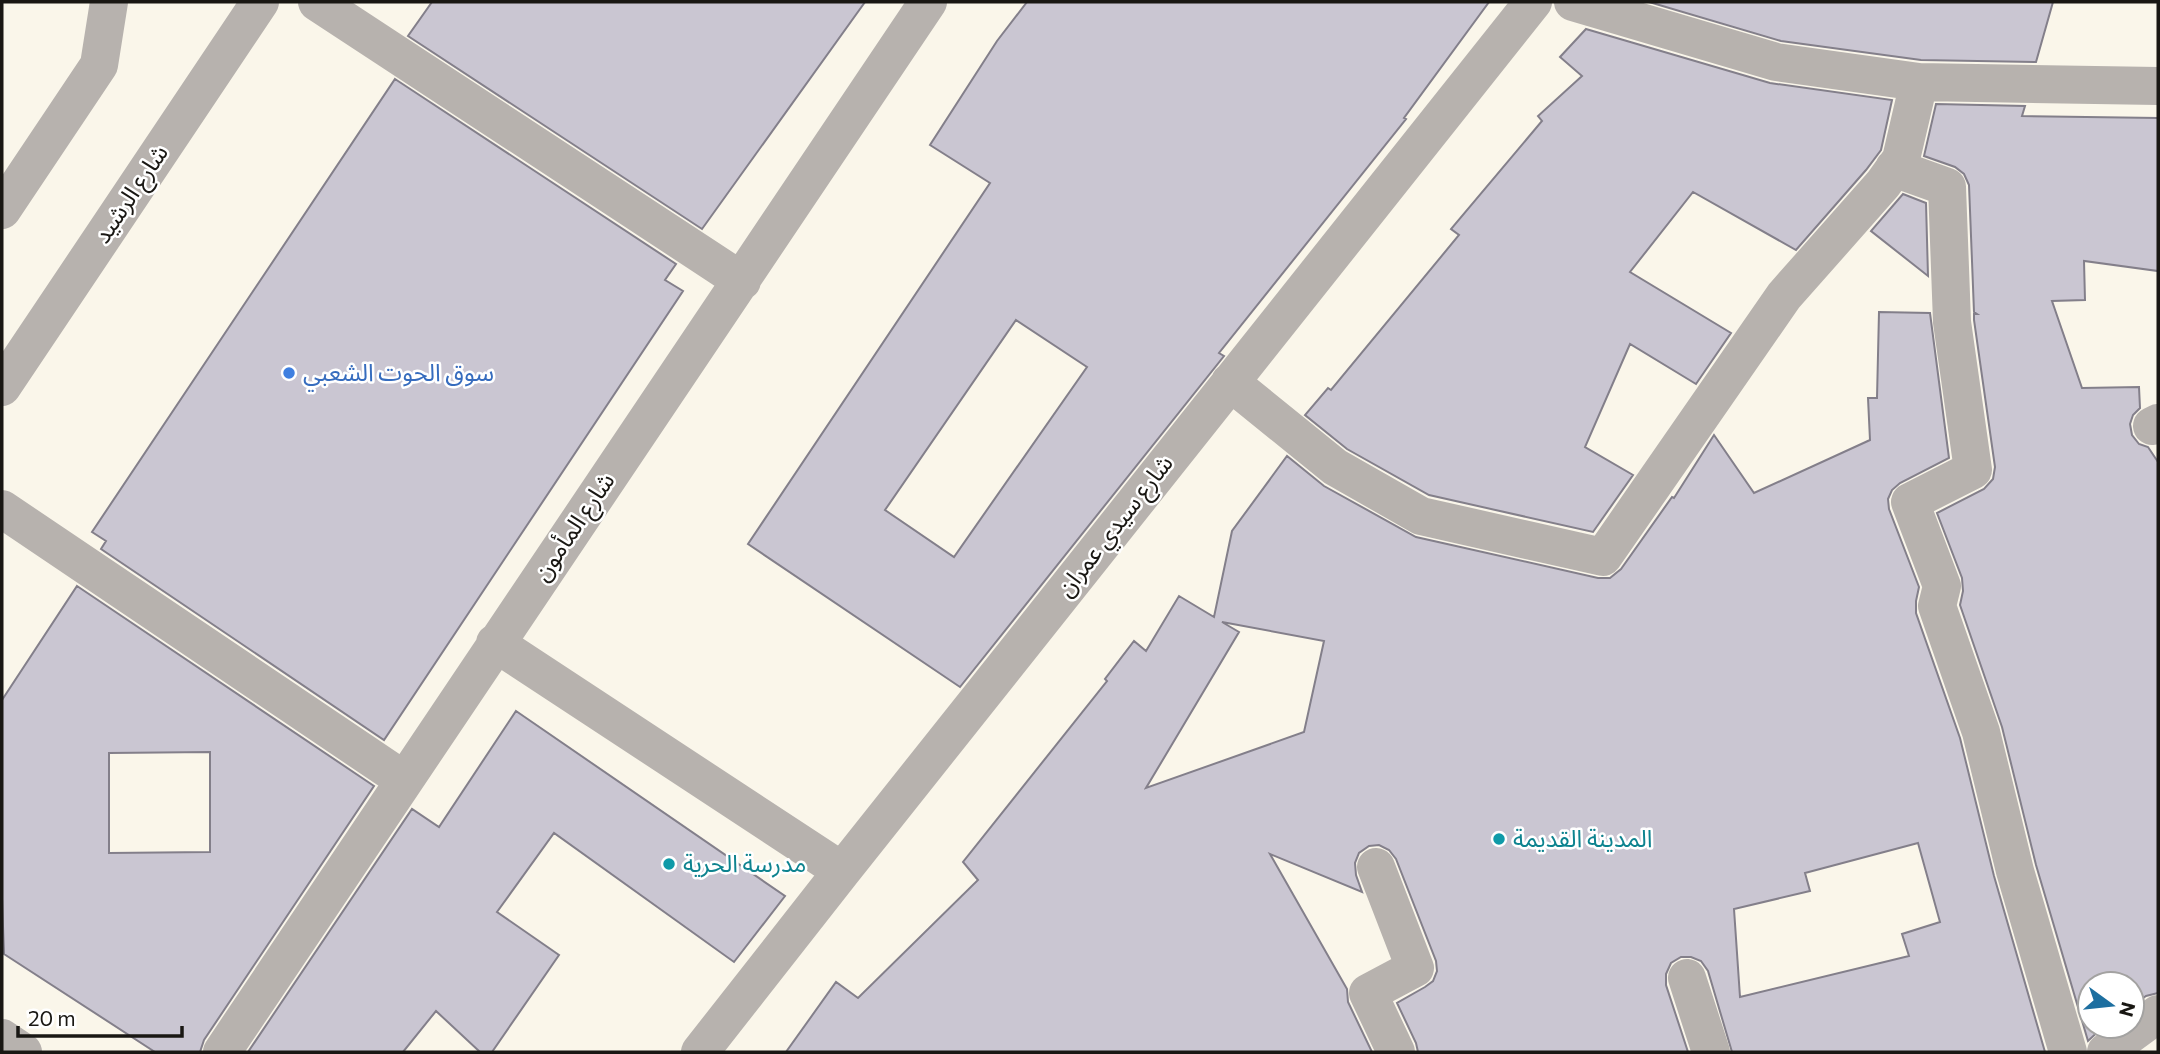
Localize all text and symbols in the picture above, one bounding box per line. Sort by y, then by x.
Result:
street label: شارع الرشيد [86,138,177,250]
place label: سوق الحوت الشعبي [303,357,494,392]
marker: سوق الحوت الشعبي [281,365,297,381]
street label: شارع سيدي عمران [1050,448,1183,605]
street label: شارع المأمون [526,466,623,588]
place label: المدينة القديمة [1513,823,1653,852]
marker: المدينة القديمة [1491,831,1507,847]
place label: مدرسة الحرية [683,848,806,878]
marker: مدرسة الحرية [661,856,677,872]
north arrow [2076,970,2146,1040]
scale bar [18,995,182,1038]
text: N [2115,1000,2141,1019]
text: 20 m [28,1005,76,1030]

